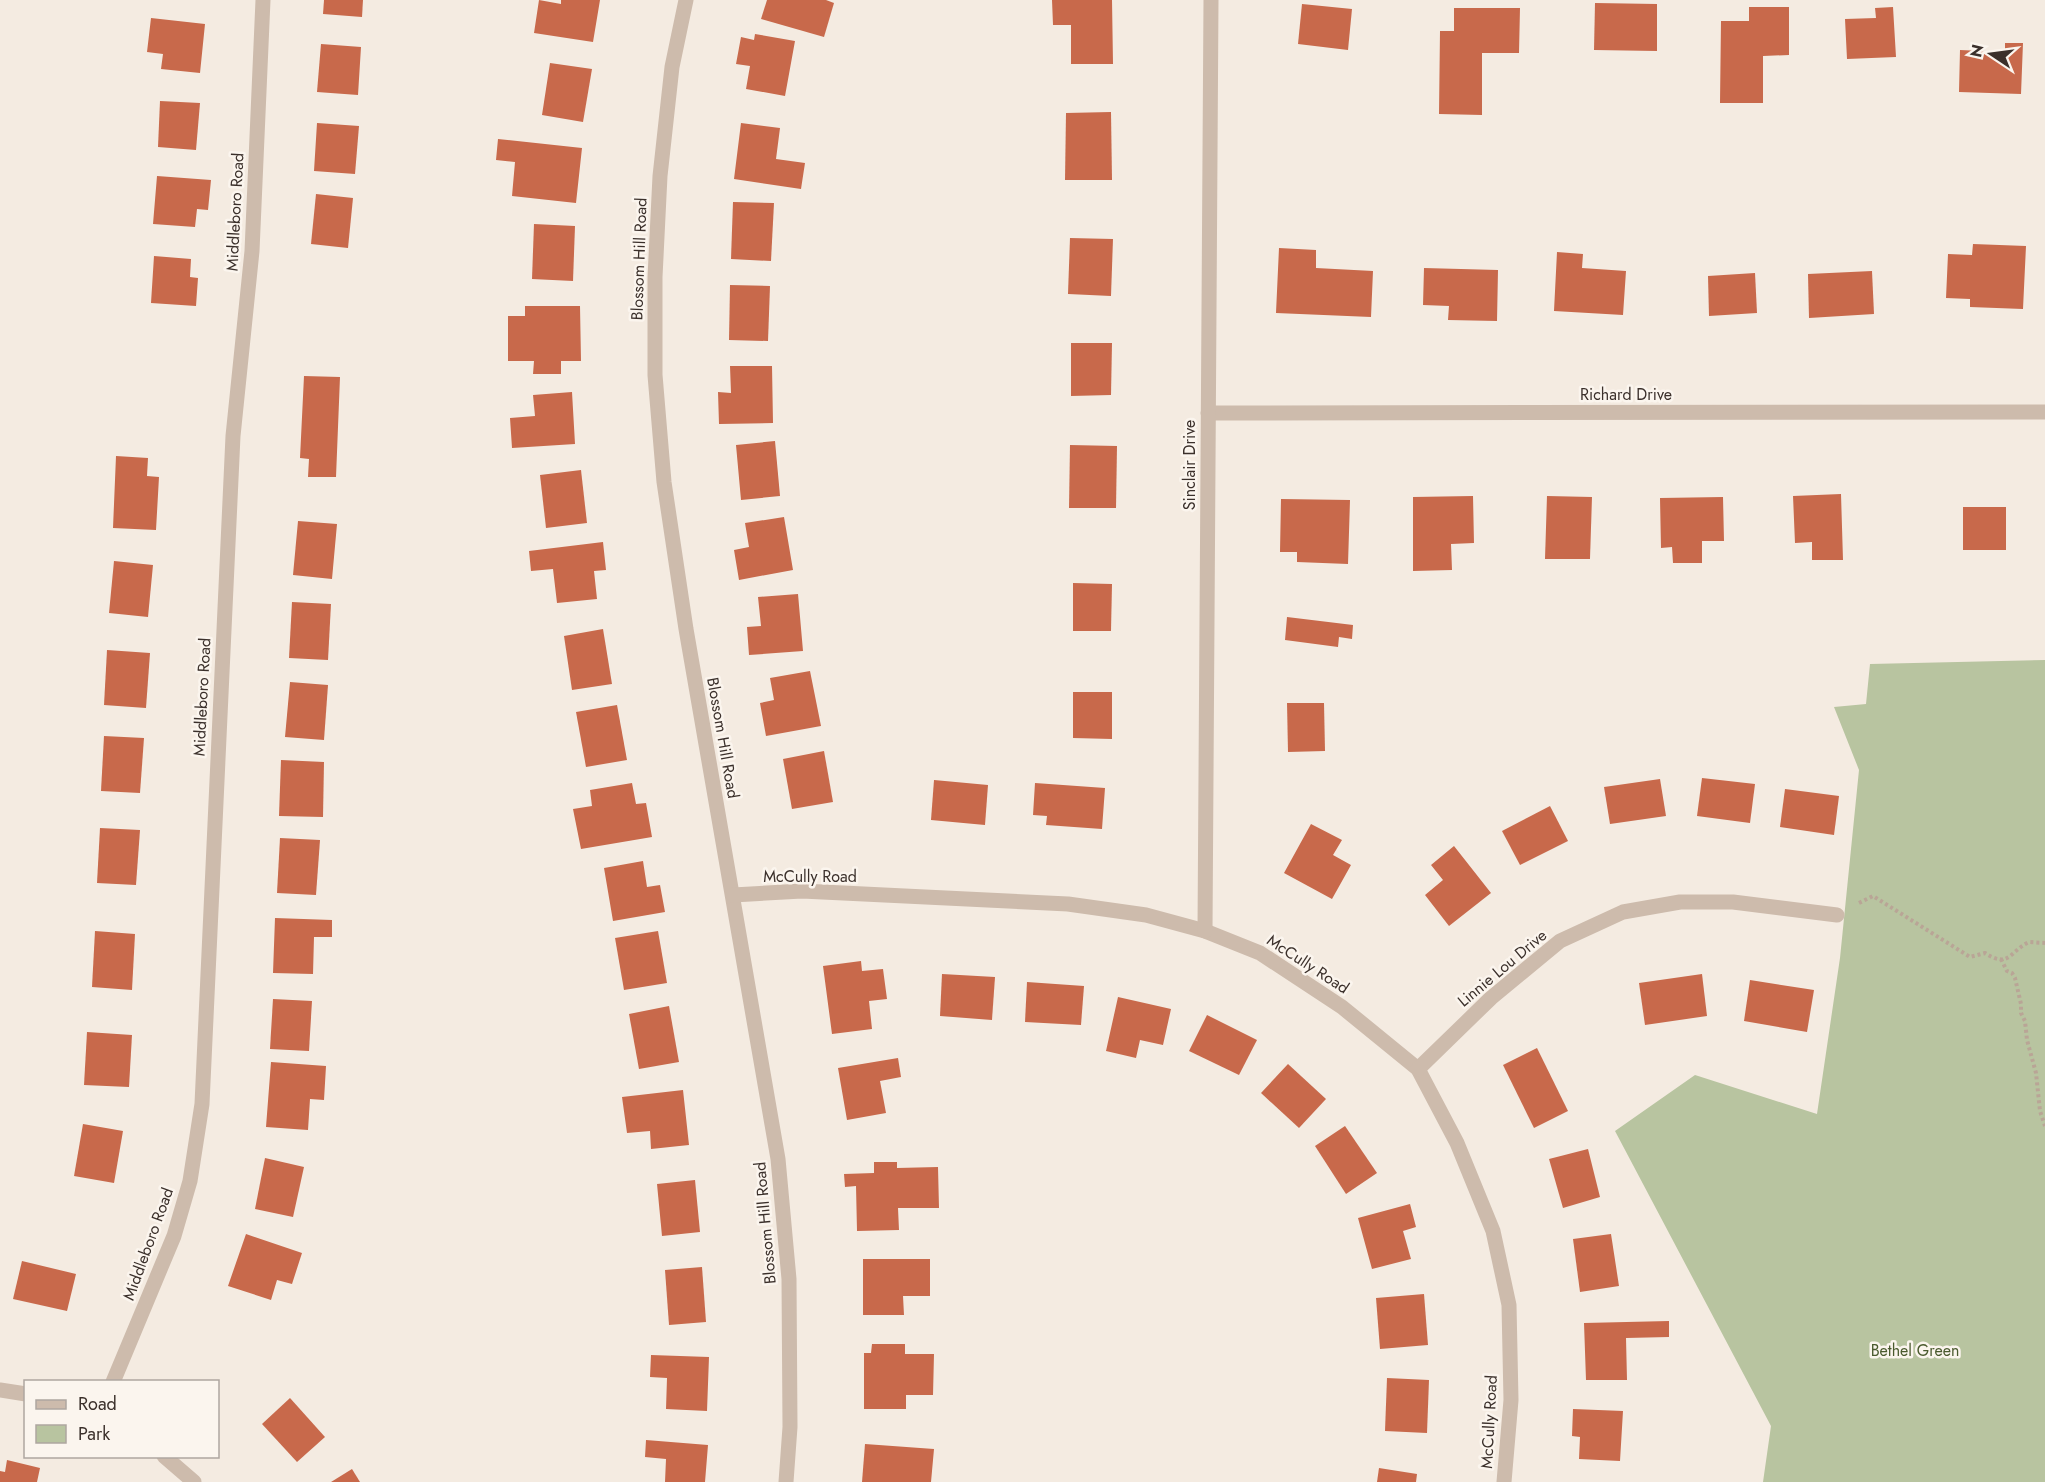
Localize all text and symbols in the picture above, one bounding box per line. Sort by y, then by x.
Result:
north arrow [1961,24,2021,84]
text: N [1964,42,1990,60]
street label: Middleboro Road [220,152,250,272]
street label: Blossom Hill Road [625,197,653,321]
street label: Richard Drive [1580,383,1672,406]
street label: Sinclair Drive [1178,420,1201,510]
street label: Middleboro Road [187,637,217,757]
street label: Blossom Hill Road [701,676,745,800]
street label: McCully Road [763,865,857,888]
street label: Linnie Lou Drive [1452,924,1552,1012]
street label: McCully Road [1262,929,1354,999]
street label: Blossom Hill Road [748,1161,782,1285]
street label: Middleboro Road [117,1184,179,1304]
park label: Bethel Green [1871,1339,1959,1362]
street label: McCully Road [1475,1375,1503,1469]
legend [24,1380,219,1458]
text: Road [78,1391,117,1417]
text: Park [78,1421,110,1447]

